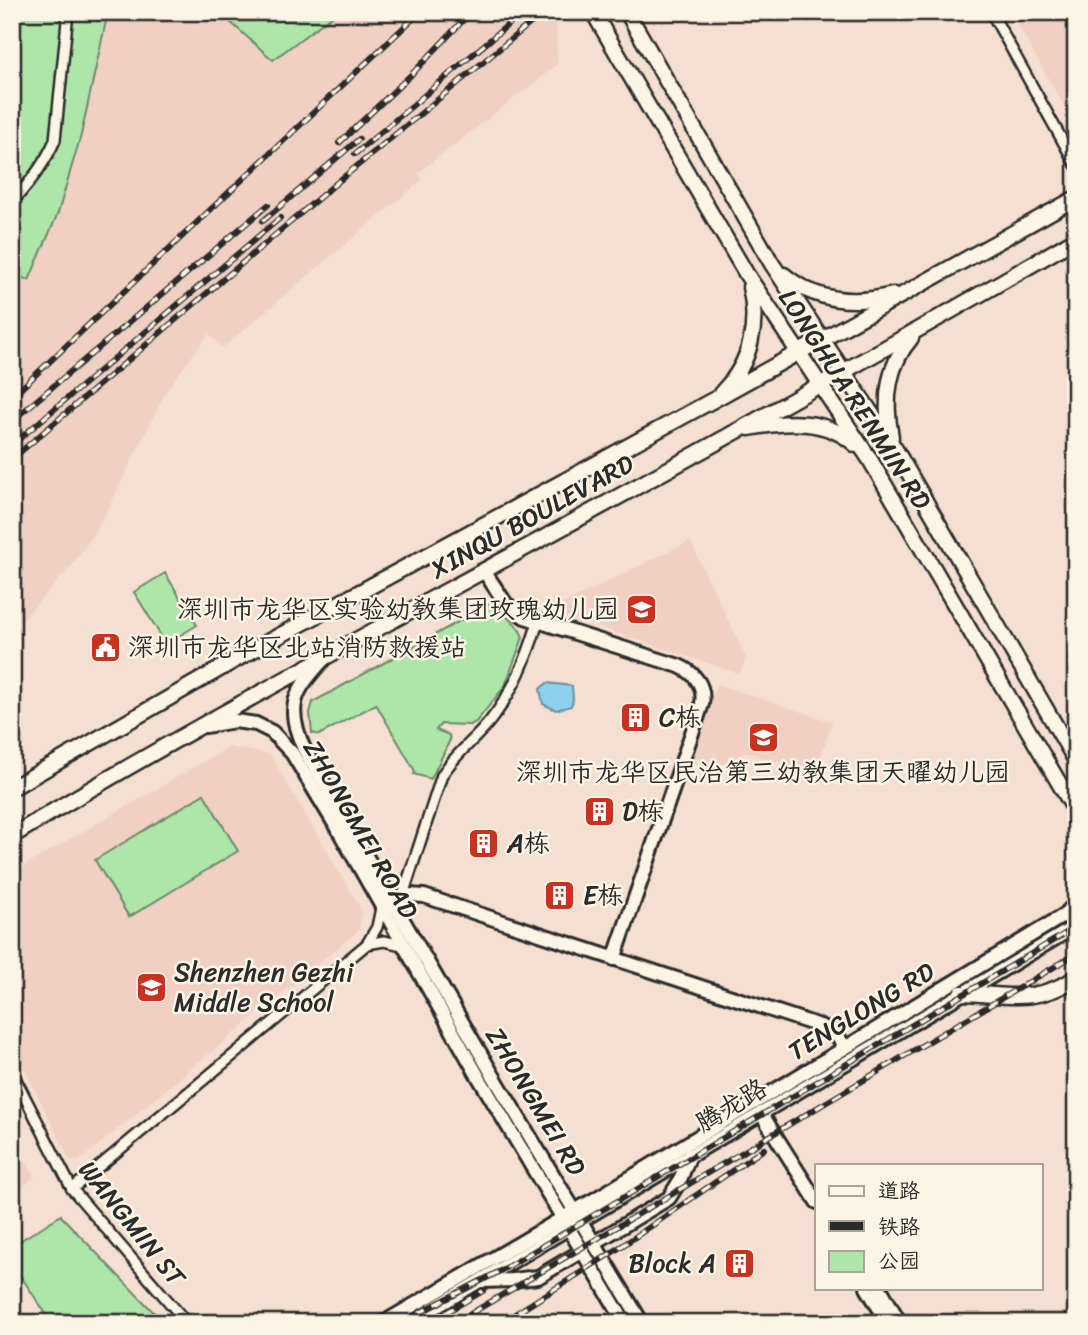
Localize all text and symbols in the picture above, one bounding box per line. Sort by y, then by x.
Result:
street label: LONGHUA RENMIN RD [766,279,944,519]
street label: XINQU BOULEVARD [421,441,643,592]
place label: 深圳市龙华区实验幼教集团玫瑰幼儿园 [177,586,619,632]
school or university icon: 深圳市龙华区实验幼教集团玫瑰幼儿园 [625,592,659,626]
place label: 深圳市龙华区北站消防救援站 [128,624,466,670]
public building icon: 深圳市龙华区北站消防救援站 [88,630,122,664]
place label: C栋 [659,694,701,740]
building icon: C栋 [619,700,653,734]
school or university icon: 深圳市龙华区民治第三幼教集团天曜幼儿园 [746,720,780,754]
street label: ZHONGMEI ROAD [291,730,431,928]
place label: 深圳市龙华区民治第三幼教集团天曜幼儿园 [516,749,1010,795]
place label: D栋 [622,788,664,834]
building icon: D栋 [582,794,616,828]
place label: A栋 [506,820,550,866]
building icon: A栋 [467,826,501,860]
place label: E栋 [583,872,623,918]
building icon: E栋 [543,878,577,912]
place label: Shenzhen Gezhi Middle School [174,949,354,1025]
street label: TENGLONG RD [779,949,944,1073]
school or university icon: Shenzhen Gezhi Middle School [134,970,168,1004]
street label: ZHONGMEI RD [473,1017,599,1185]
street label: 腾龙路 [686,1065,776,1145]
street label: WANGMIN ST [66,1149,199,1298]
legend [815,1164,1042,1290]
text: 道路 [878,1172,920,1210]
text: 铁路 [878,1208,920,1246]
place label: Block A [628,1240,716,1286]
text: 公园 [878,1242,920,1280]
building icon: Block A [722,1246,756,1280]

